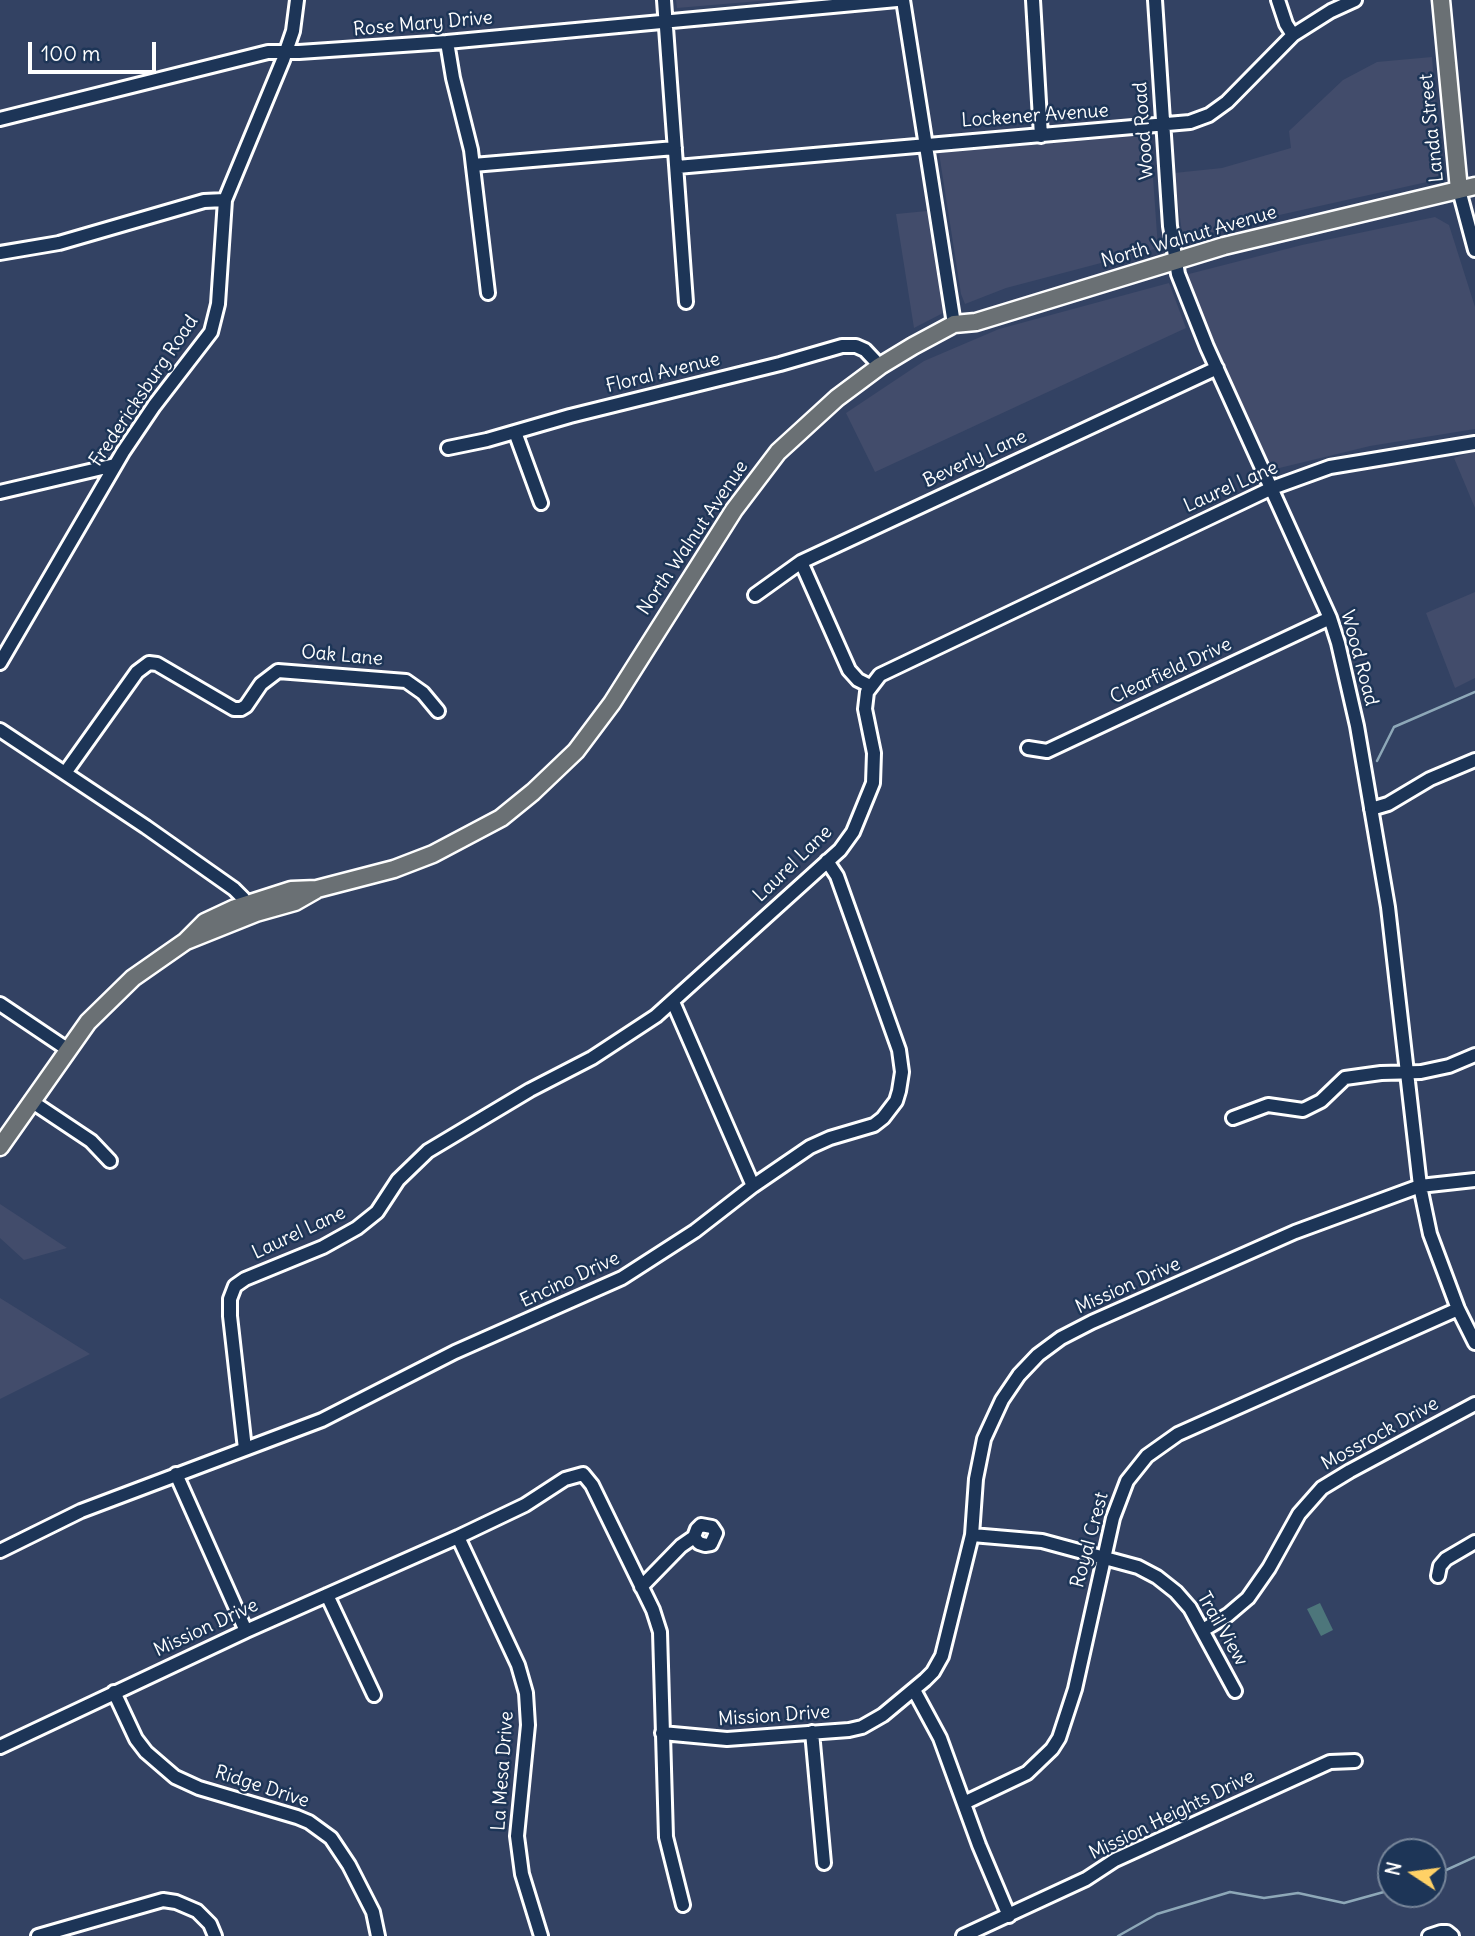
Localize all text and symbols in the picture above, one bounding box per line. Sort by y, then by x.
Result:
street label: Rose Mary Drive [352,7,494,41]
scale bar [32,28,159,72]
text: 100 m [41,40,100,67]
street label: Landa Street [1415,72,1449,184]
street label: Wood Road [1129,81,1159,181]
street label: Lockener Avenue [961,99,1109,133]
street label: North Walnut Avenue [1099,201,1279,273]
street label: Fredericksburg Road [85,311,203,471]
street label: Floral Avenue [604,348,722,398]
street label: Beverly Lane [920,425,1030,493]
street label: North Walnut Avenue [633,456,753,620]
street label: Laurel Lane [1180,456,1282,518]
street label: Wood Road [1335,608,1383,708]
street label: Clearfield Drive [1107,633,1235,709]
street label: Oak Lane [300,641,384,671]
street label: Laurel Lane [749,821,837,907]
street label: Laurel Lane [249,1201,349,1265]
street label: Encino Drive [517,1247,623,1313]
street label: Mission Drive [1072,1253,1184,1319]
street label: Mossrock Drive [1317,1392,1443,1476]
street label: Royal Crest [1066,1490,1114,1590]
street label: Trail View [1192,1588,1252,1670]
street label: Mission Drive [150,1594,262,1662]
street label: Mission Drive [717,1701,831,1731]
street label: La Mesa Drive [487,1710,519,1832]
street label: Ridge Drive [212,1761,312,1813]
street label: Mission Heights Drive [1086,1765,1258,1865]
north arrow [1377,1838,1447,1908]
text: N [1380,1860,1407,1878]

